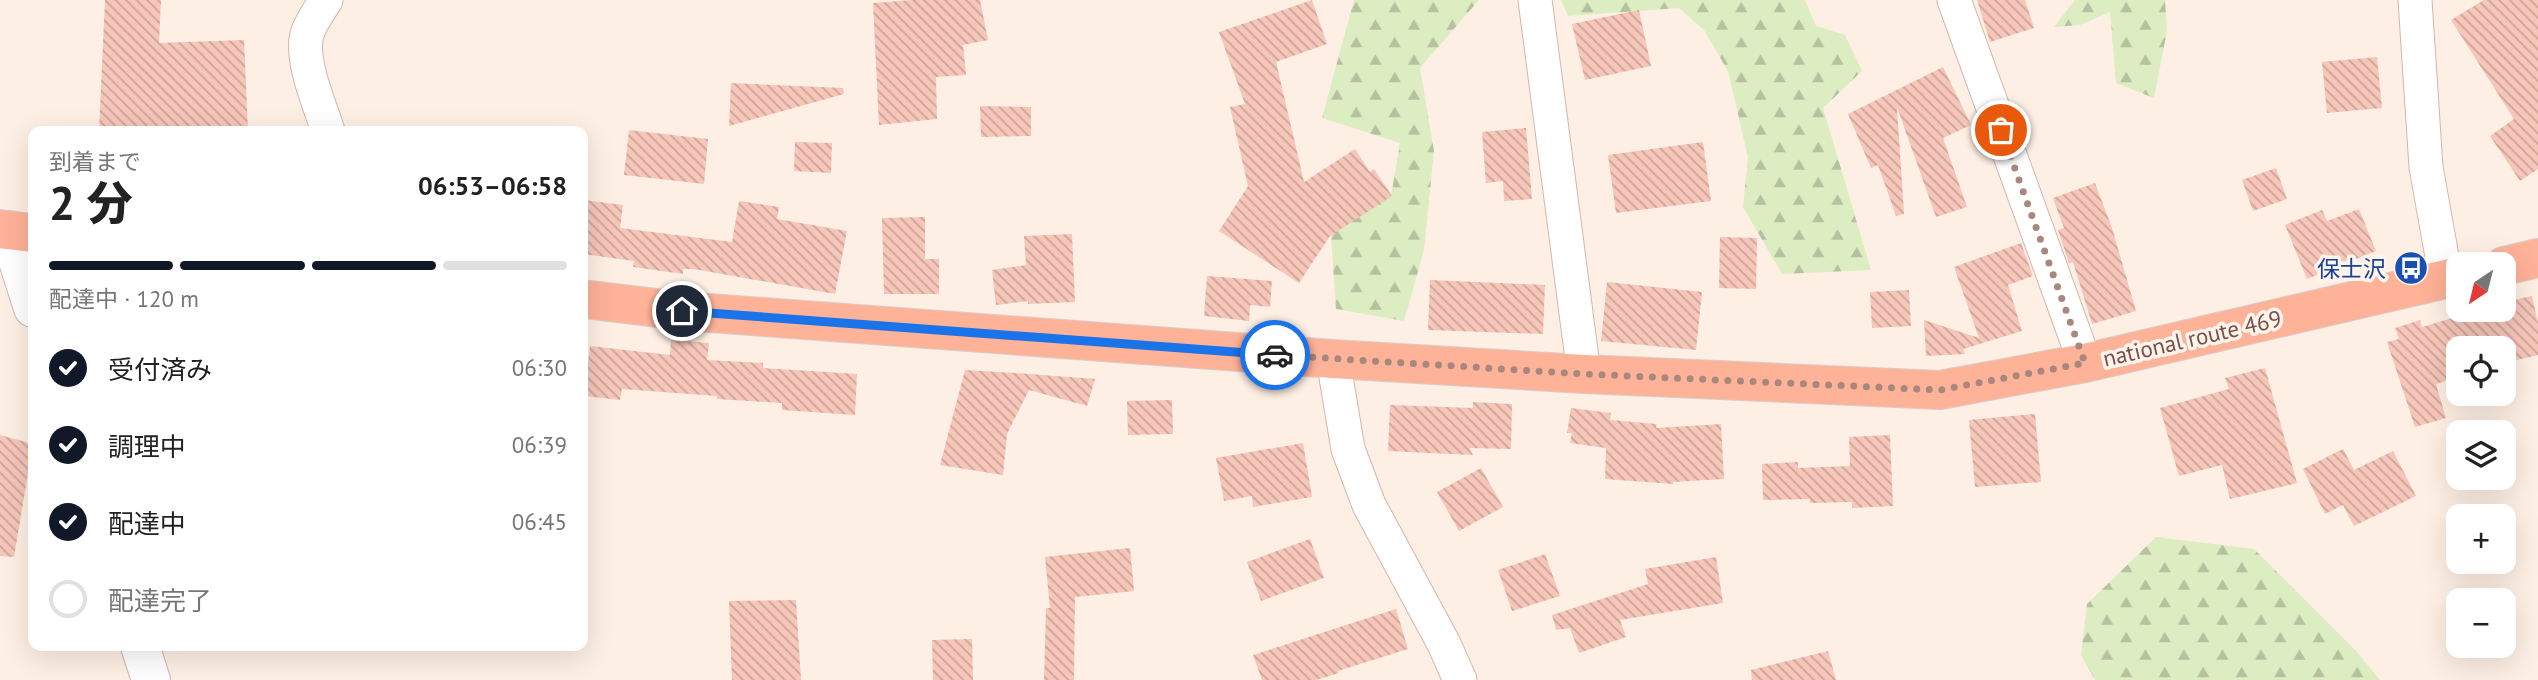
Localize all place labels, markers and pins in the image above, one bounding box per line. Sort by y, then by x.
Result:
pin [1971,100,2031,160]
bus stop icon: 保士沢 [2392,249,2430,287]
place label: 保士沢 [2317,254,2386,283]
pin [652,281,712,341]

